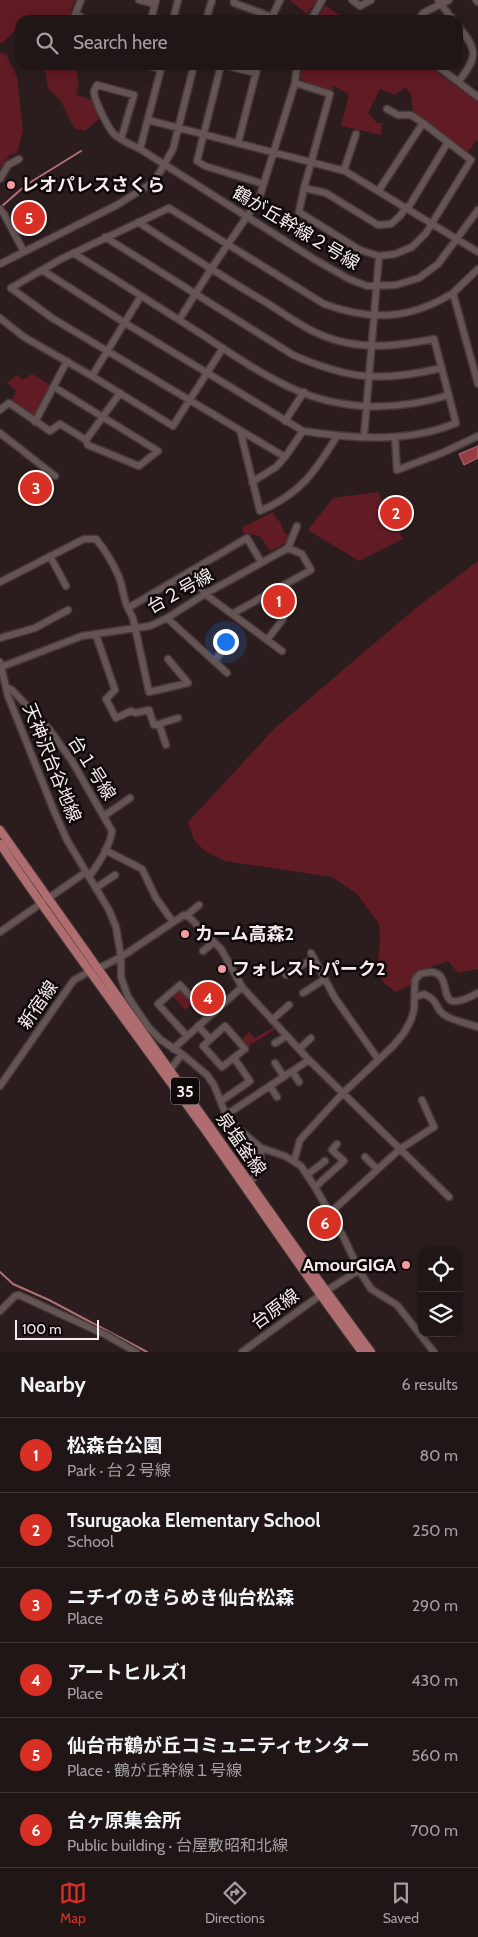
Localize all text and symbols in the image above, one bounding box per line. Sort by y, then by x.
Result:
search box [15,15,463,70]
icon: search [33,29,61,57]
text: Search here [73,31,167,54]
place label: レオパレスさくら [21,174,165,196]
marker: レオパレスさくら [5,179,17,191]
street label: 鶴が丘幹線２号線 [229,181,363,275]
pin: 5 [13,199,45,237]
pin: 3 [20,469,52,507]
pin: 2 [380,494,412,532]
street label: 台２号線 [143,564,217,618]
pin: 1 [263,582,295,620]
your location [213,629,239,655]
street label: 天神沢台谷地線 [18,700,86,826]
street label: 台１号線 [64,732,120,804]
place label: カーム高森2 [195,923,294,945]
marker: カーム高森2 [179,928,191,940]
place label: フォレストパーク2 [232,958,386,980]
marker: フォレストパーク2 [216,963,228,975]
street label: 新宿線 [14,977,62,1033]
pin: 4 [192,979,224,1017]
road number: 35 [171,1078,199,1104]
street label: 泉塩釜線 [211,1108,271,1180]
pin: 6 [309,1204,341,1242]
map controls [418,1247,463,1337]
button: locate [418,1247,463,1292]
place label: AmourGIGA [303,1254,397,1276]
marker: AmourGIGA [400,1259,412,1271]
street label: 台原線 [247,1284,303,1334]
button: layers [418,1292,463,1337]
scale bar [15,1317,99,1340]
text: 100 m [22,1320,62,1338]
text: Nearby [20,1372,86,1397]
text: 6 results [402,1375,458,1394]
text: 松森台公園 [67,1434,162,1457]
text: 1 [33,1446,39,1465]
text: 80 m [420,1446,458,1465]
text: Park · 台２号線 [67,1461,171,1480]
text: Tsurugaoka Elementary School [67,1509,320,1532]
text: 2 [32,1521,40,1540]
text: 250 m [412,1521,458,1540]
text: School [67,1532,114,1551]
text: ニチイのきらめき仙台松森 [67,1586,294,1609]
text: 3 [32,1596,40,1615]
text: 290 m [412,1596,458,1615]
text: Place [67,1609,103,1628]
text: アートヒルズ1 [67,1661,187,1684]
text: 4 [31,1671,41,1690]
text: 430 m [411,1671,458,1690]
text: Place [67,1684,103,1703]
text: 仙台市鶴が丘コミュニティセンター [67,1734,370,1757]
text: 5 [32,1746,40,1765]
text: 560 m [411,1746,458,1765]
text: Place · 鶴が丘幹線１号線 [67,1761,242,1780]
text: 台ヶ原集会所 [67,1809,181,1832]
text: 6 [32,1821,41,1840]
text: 700 m [410,1821,458,1840]
text: Public building · 台屋敷昭和北線 [67,1836,288,1855]
tab: Map [59,1879,87,1927]
tab: Directions [205,1879,265,1927]
tab: Saved [383,1879,419,1927]

